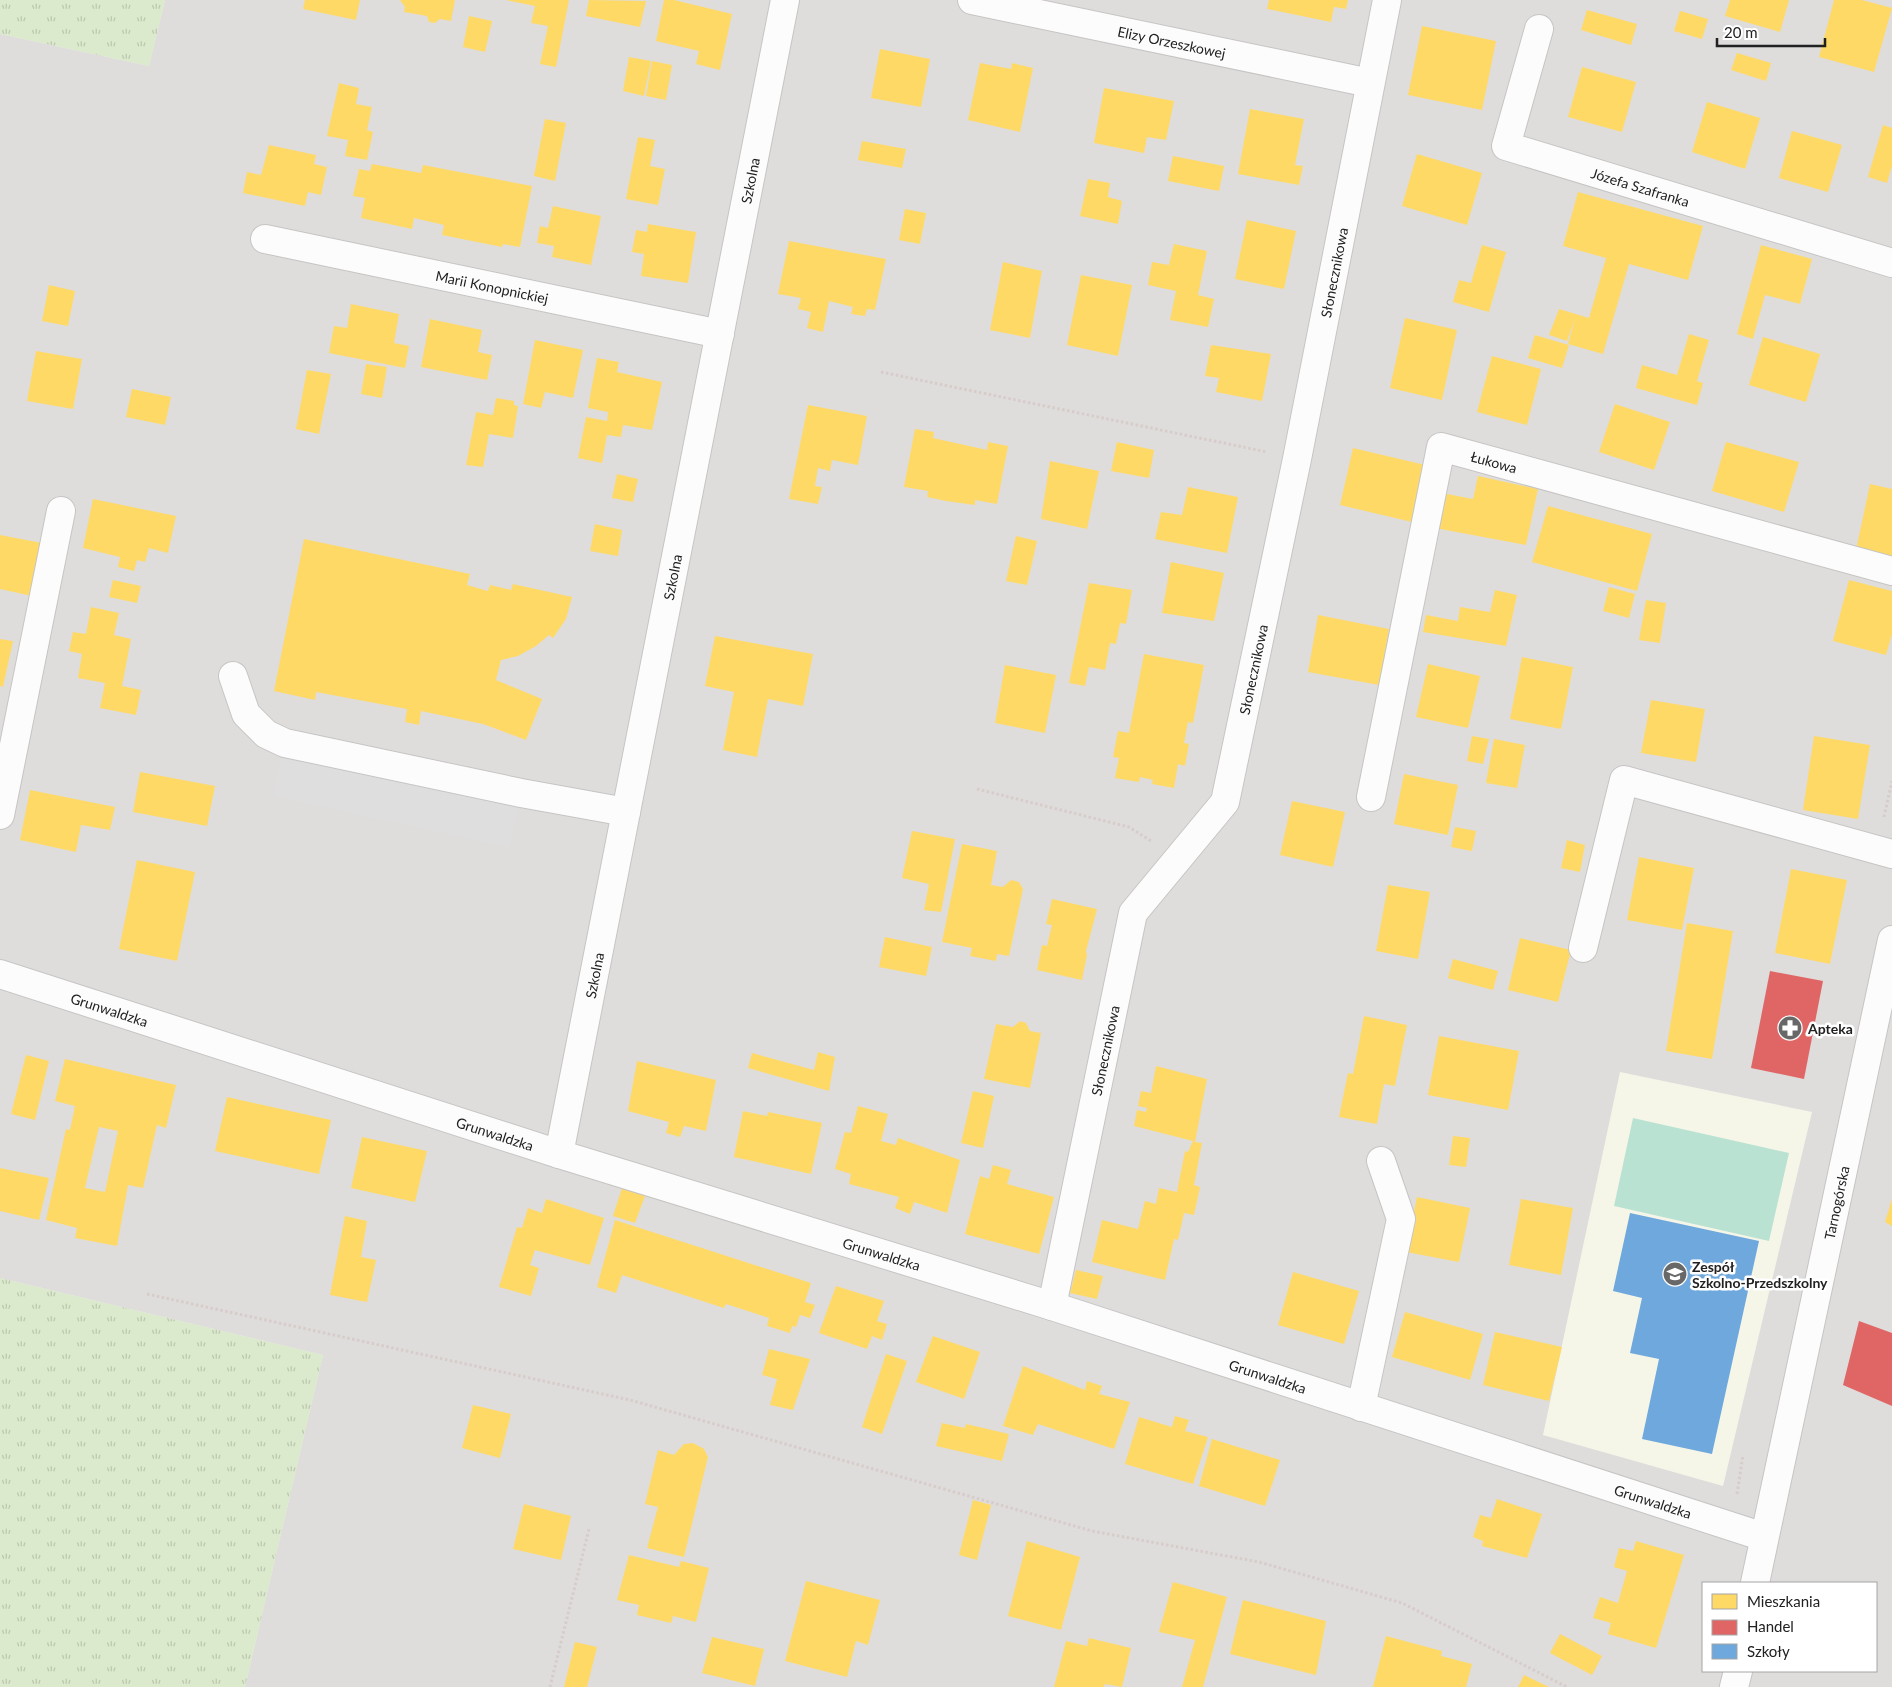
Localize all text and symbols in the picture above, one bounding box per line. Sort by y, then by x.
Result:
scale bar [1717,15,1824,47]
street label: Elizy Orzeszkowej [1116,22,1227,61]
text: 20 m [1724,23,1758,41]
street label: Szkolna [737,156,762,205]
street label: Józefa Szafranka [1589,164,1692,210]
street label: Słonecznikowa [1316,226,1351,319]
street label: Marii Konopnickiej [434,266,550,306]
street label: Łukowa [1469,447,1519,476]
street label: Szkolna [659,553,685,601]
street label: Słonecznikowa [1235,623,1271,716]
street label: Szkolna [581,951,607,1000]
street label: Grunwaldzka [69,989,150,1030]
street label: Słonecznikowa [1087,1004,1122,1097]
pharmacy icon: Apteka [1777,1015,1803,1041]
place label: Apteka [1807,1020,1853,1037]
street label: Grunwaldzka [454,1113,536,1154]
street label: Tarnogórska [1820,1164,1852,1241]
street label: Grunwaldzka [841,1234,923,1273]
place label: Zespół Szkolno-Przedszkolny [1692,1258,1828,1291]
school or university icon: Zespół Szkolno-Przedszkolny [1662,1261,1688,1287]
street label: Grunwaldzka [1227,1356,1309,1396]
street label: Grunwaldzka [1612,1481,1694,1521]
legend [1702,1582,1877,1672]
text: Mieszkania [1747,1592,1820,1610]
text: Handel [1747,1617,1794,1635]
text: Szkoły [1747,1642,1790,1660]

